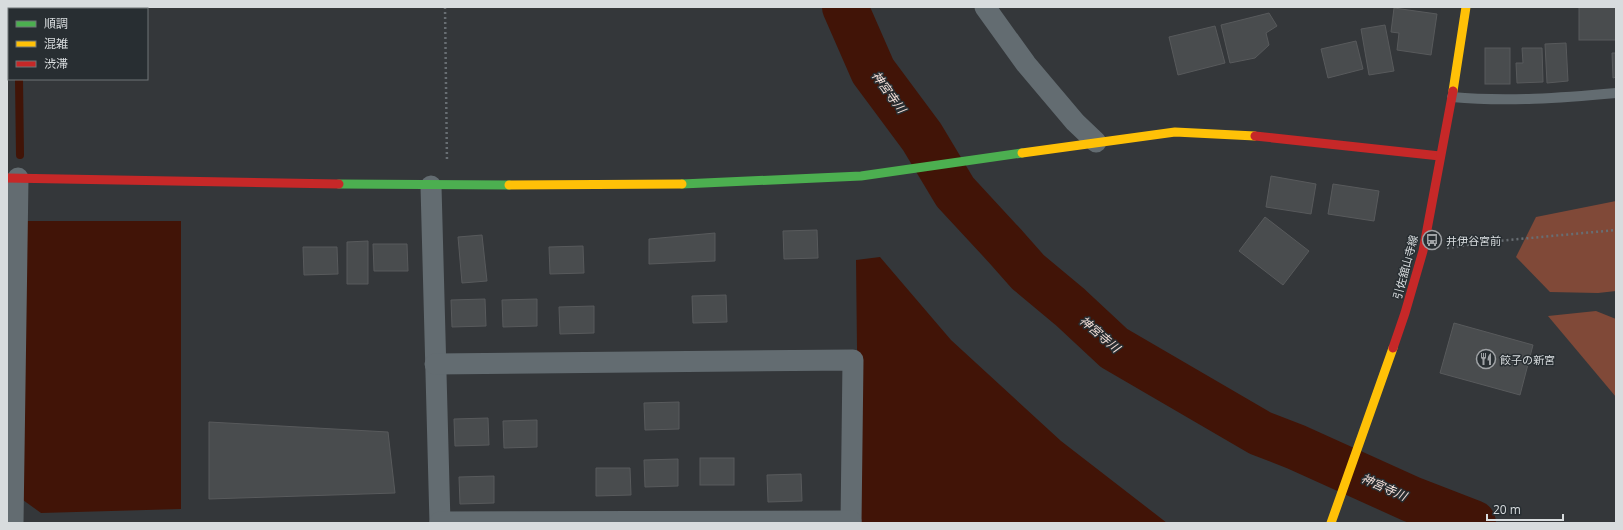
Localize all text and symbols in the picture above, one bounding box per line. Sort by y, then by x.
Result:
legend [8,8,148,80]
text: 順調 [44,15,68,32]
text: 混雑 [44,35,68,52]
text: 渋滞 [44,55,68,72]
water label: 神宮寺川 [868,68,911,118]
bus stop icon: 井伊谷宮前 [1421,229,1443,251]
street label: 引佐舘山寺線 [1389,233,1421,301]
place label: 井伊谷宮前 [1446,233,1501,248]
water label: 神宮寺川 [1076,312,1125,357]
restaurant icon: 餃子の新宮 [1475,348,1497,370]
place label: 餃子の新宮 [1500,352,1555,367]
water label: 神宮寺川 [1359,469,1411,505]
scale bar [1487,496,1563,522]
text: 20 m [1493,501,1521,518]

